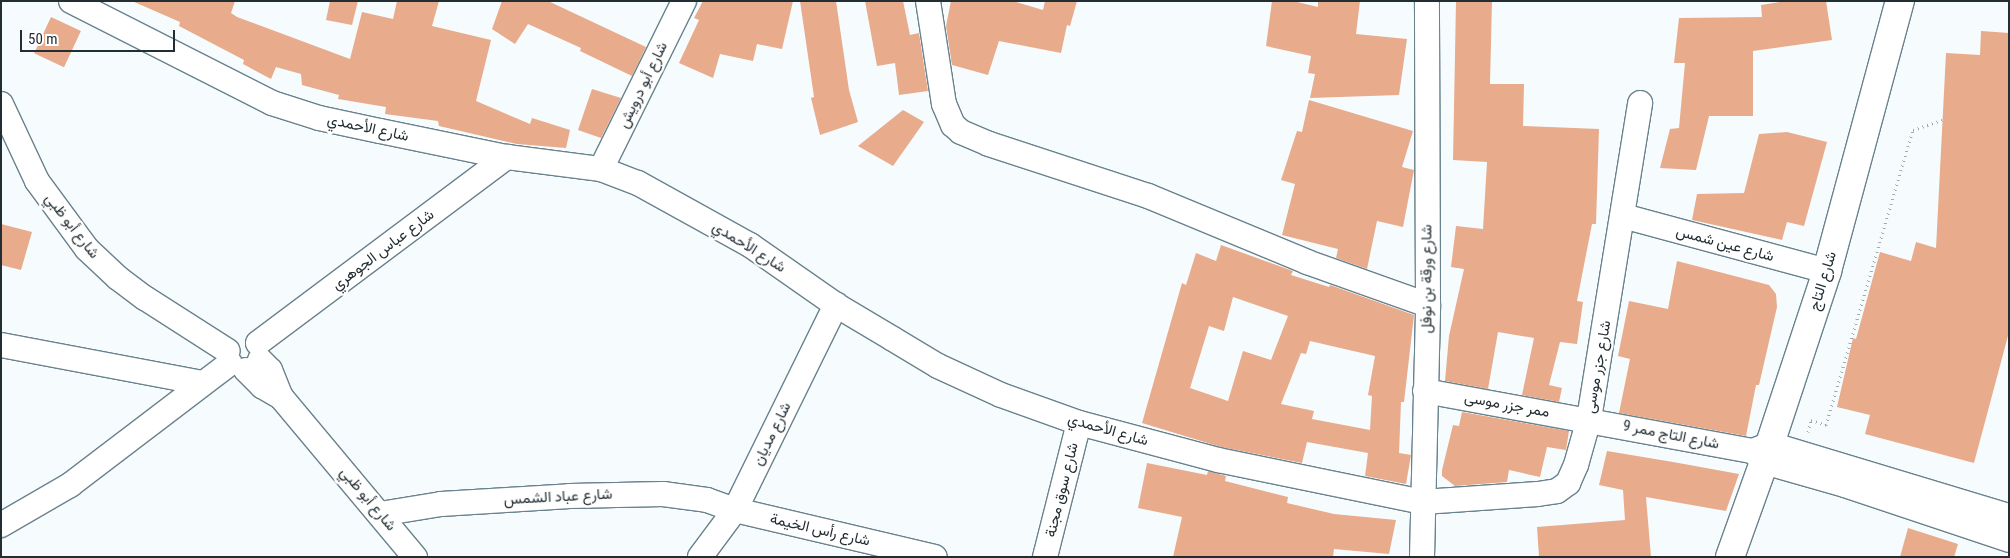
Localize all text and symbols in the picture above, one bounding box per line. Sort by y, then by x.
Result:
scale bar [22,20,178,52]
text: 50 m [28,30,58,48]
street label: شارع أبو درويش [614,39,672,131]
street label: شارع الأحمدي [326,111,410,145]
street label: شارع أبو ظبي [41,190,103,262]
street label: شارع عباس الجوهري [328,206,438,294]
street label: شارع الأحمدي [709,217,789,277]
street label: شارع عين شمس [1674,222,1776,266]
street label: شارع ورقة بن نوفل [1418,225,1436,333]
street label: شارع التاج [1805,249,1841,313]
street label: شارع جزر موسى [1581,319,1615,415]
street label: ممر جزر موسى [1463,389,1551,421]
street label: شارع مديان [749,399,795,469]
street label: شارع الأحمدي [1066,410,1150,450]
street label: شارع التاج ممر 9 [1621,417,1721,453]
street label: شارع سوق مجنة [1042,441,1082,539]
street label: شارع أبو ظبي [336,463,400,535]
street label: شارع عباد الشمس [503,485,613,509]
street label: شارع رأس الخيمة [768,510,872,550]

